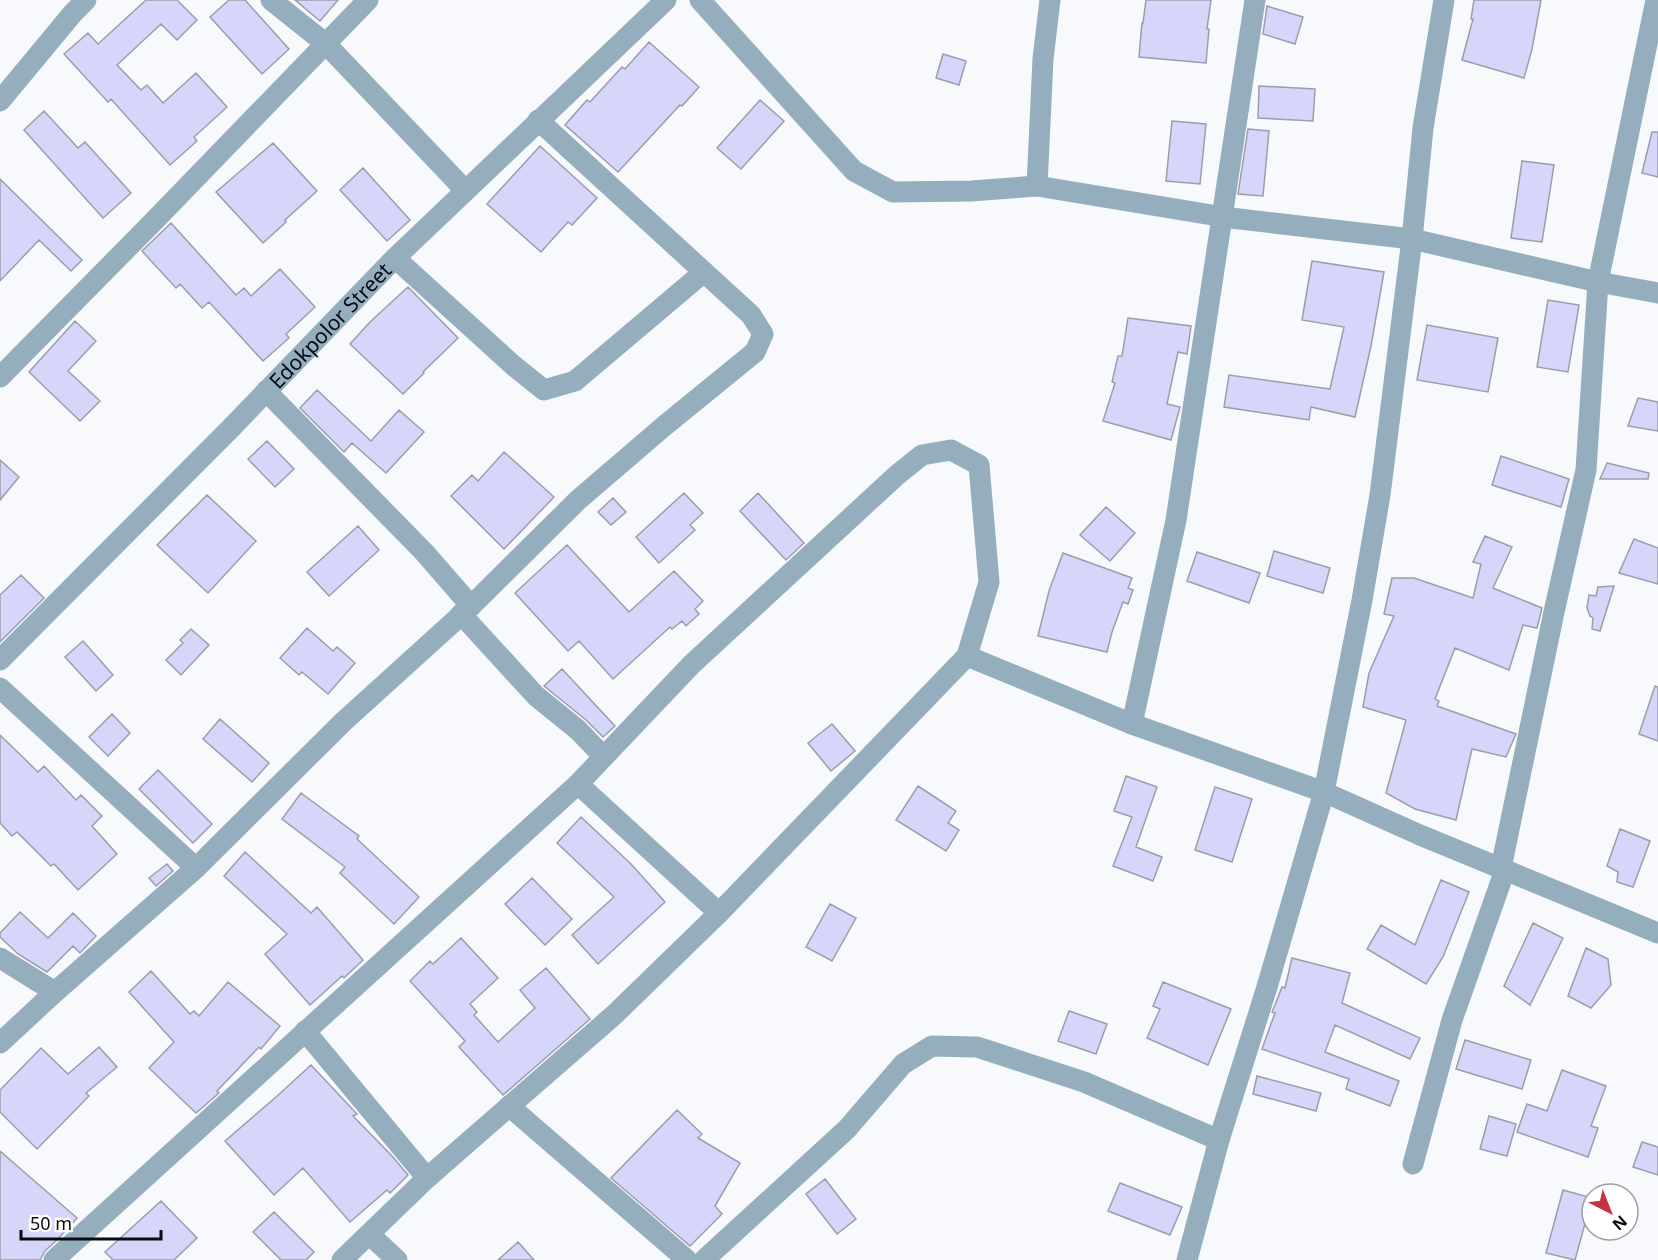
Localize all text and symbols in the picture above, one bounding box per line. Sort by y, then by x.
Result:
street label: Edokpolor Street [263,256,398,395]
north arrow [1580,1182,1640,1242]
scale bar [21,1203,160,1241]
text: 50 m [30,1211,72,1235]
text: N [1608,1211,1632,1236]

